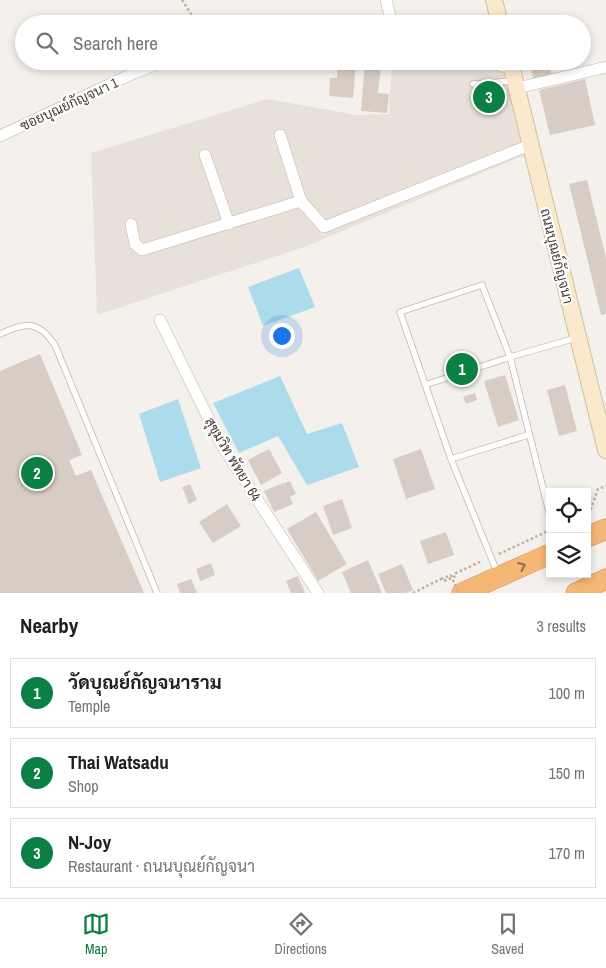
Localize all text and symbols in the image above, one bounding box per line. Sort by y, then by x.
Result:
search box [15,15,591,70]
icon: search [33,29,61,57]
text: Search here [73,30,158,56]
street label: ซอยบุณย์กัญจนา 1 [17,73,122,136]
pin: 3 [473,78,505,116]
street label: ถนนบุณย์กัญจนา [535,206,578,306]
your location [269,323,295,349]
pin: 1 [446,350,478,388]
street label: สุขุมวิท พัทยา 64 [200,414,265,505]
pin: 2 [21,454,53,492]
map controls [546,488,591,578]
button: locate [546,488,591,533]
button: layers [546,533,591,578]
one-way arrow [517,562,526,573]
text: Nearby [20,611,78,640]
text: 3 results [536,615,586,637]
text: วัดบุณย์กัญจนาราม [68,669,222,695]
text: 1 [33,682,41,704]
text: 100 m [549,682,585,704]
text: Temple [68,695,110,717]
text: Thai Watsadu [68,749,169,775]
text: 2 [33,762,41,784]
text: 150 m [549,762,585,784]
text: Shop [68,775,99,797]
text: N-Joy [68,829,111,855]
text: 3 [33,842,41,864]
text: 170 m [549,842,585,864]
text: Restaurant · ถนนบุณย์กัญจนา [68,855,255,877]
tab: Map [82,910,110,958]
tab: Directions [275,910,327,958]
tab: Saved [491,910,524,958]

